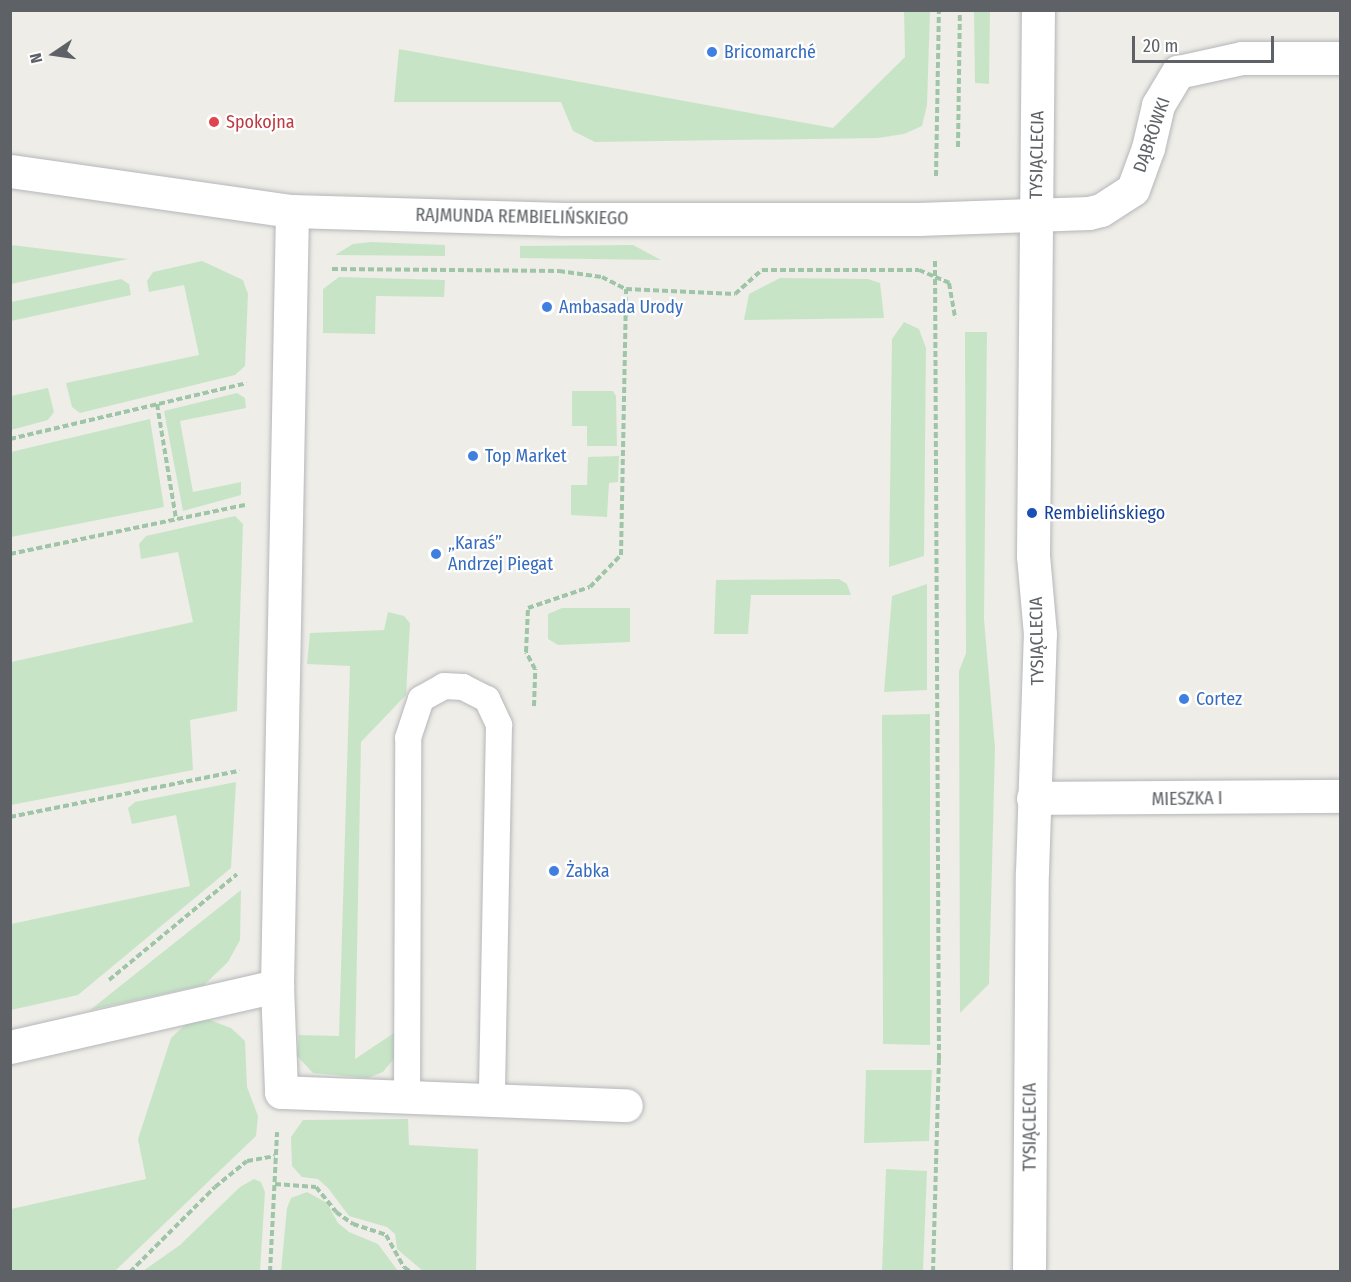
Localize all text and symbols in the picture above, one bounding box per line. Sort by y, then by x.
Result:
north arrow [24,24,84,84]
scale bar [1135,24,1278,62]
text: 20 m [1143,35,1178,57]
place label: Bricomarché [724,41,816,63]
marker: Bricomarché [705,45,719,59]
text: N [26,51,46,65]
street label: DĄBRÓWKI [1129,94,1175,176]
place label: Spokojna [226,111,295,133]
street label: TYSIĄCLECIA [1025,111,1049,199]
marker: Spokojna [207,115,221,129]
street label: RAJMUNDA REMBIELIŃSKIEGO [415,204,629,230]
place label: Ambasada Urody [559,296,683,318]
marker: Ambasada Urody [540,300,554,314]
place label: Top Market [485,445,567,467]
marker: Top Market [466,449,480,463]
place label: Rembielińskiego [1044,502,1165,524]
marker: Rembielińskiego [1025,506,1039,520]
place label: „Karaś” Andrzej Piegat [448,533,553,576]
marker: „Karaś” Andrzej Piegat [429,547,443,561]
street label: TYSIĄCLECIA [1025,597,1049,685]
place label: Cortez [1196,688,1242,710]
marker: Cortez [1177,692,1191,706]
street label: MIESZKA I [1151,788,1223,810]
place label: Żabka [566,860,610,882]
marker: Żabka [547,864,561,878]
street label: TYSIĄCLECIA [1019,1083,1041,1171]

